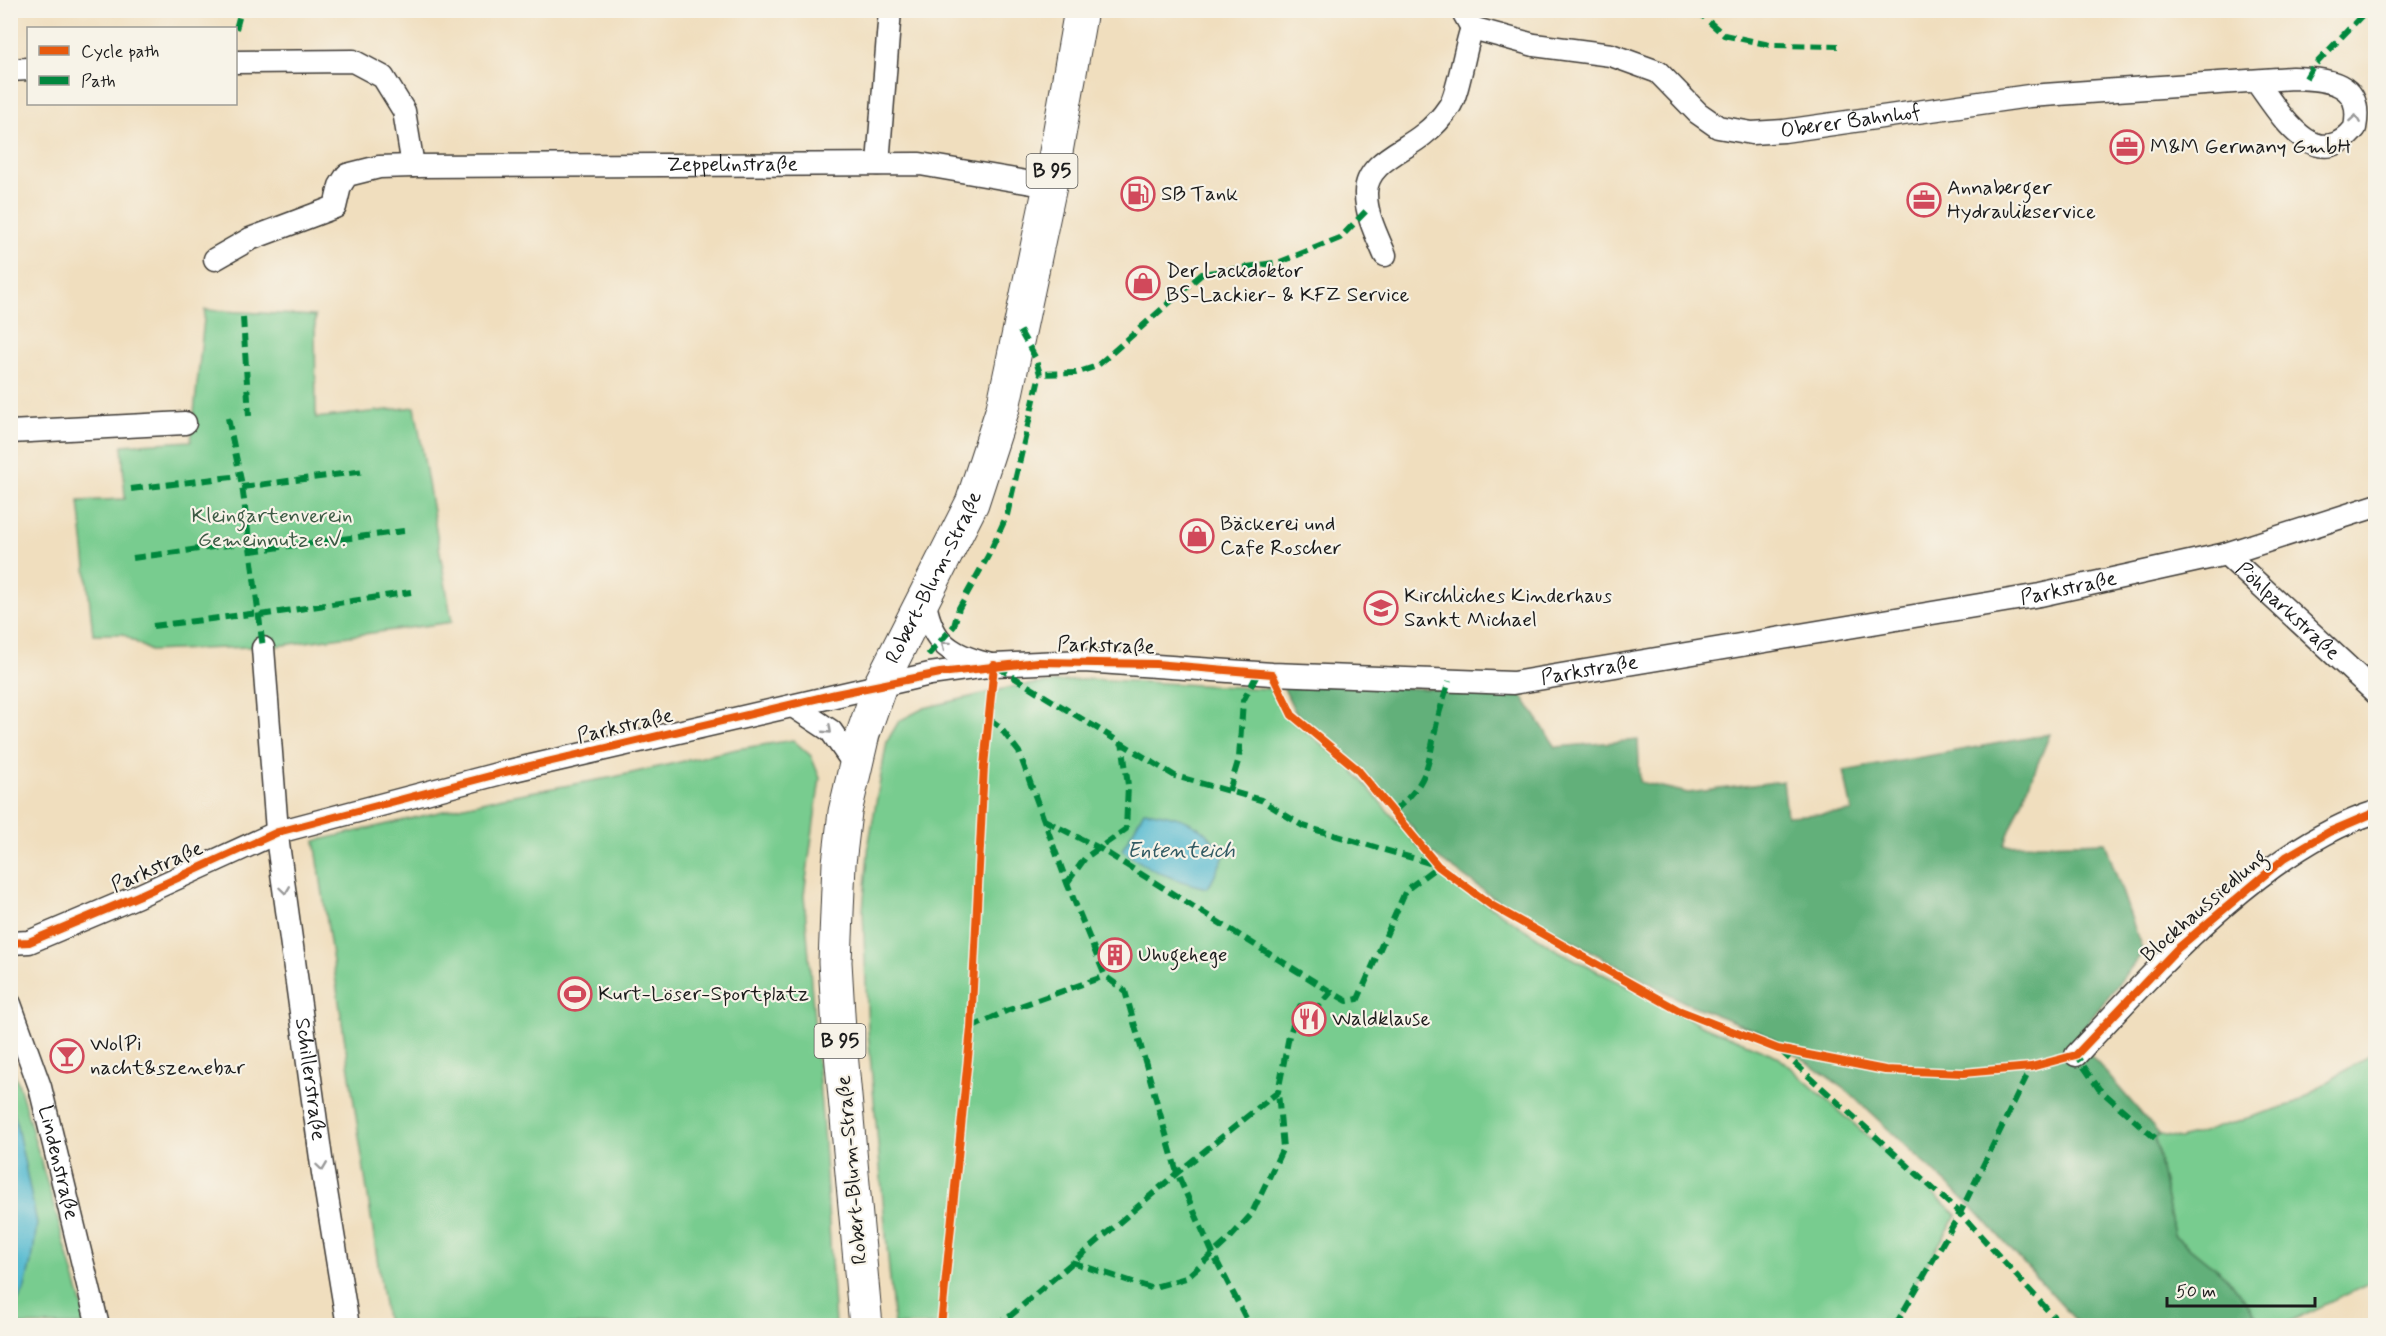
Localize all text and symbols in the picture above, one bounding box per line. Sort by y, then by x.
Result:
legend [27,27,237,105]
text: Cycle path [81,40,159,64]
text: Path [81,70,116,94]
street label: Oberer Bahnhof [1779,98,1922,145]
one-way arrow [2349,115,2361,124]
office icon: M&M Germany GmbH [2109,129,2145,165]
place label: M&M Germany GmbH [2150,133,2351,161]
street label: Zeppelinstraße [667,150,798,179]
road number: B 95 [1026,154,1078,188]
place label: Annaberger Hydraulikservice [1947,174,2096,226]
fuel station icon: SB Tank [1120,176,1156,212]
place label: SB Tank [1161,180,1238,208]
office icon: Annaberger Hydraulikservice [1906,182,1942,218]
place label: Der Lackdoktor BS-Lackier- & KFZ Service [1166,257,1410,309]
shop icon: Der Lackdoktor BS-Lackier- & KFZ Service [1125,265,1161,301]
street label: Robert-Blum-Straße [879,488,989,669]
park label: Kleingartenverein Gemeinnutz e.V. [191,502,353,554]
place label: Bäckerei und Cafe Roscher [1220,510,1342,562]
shop icon: Bäckerei und Cafe Roscher [1179,518,1215,554]
street label: Pöhlparkstraße [2229,556,2346,667]
street label: Parkstraße [2018,565,2119,612]
place label: Kirchliches Kinderhaus Sankt Michael [1404,582,1612,634]
school or university icon: Kirchliches Kinderhaus Sankt Michael [1363,590,1399,626]
street label: Parkstraße [1057,630,1155,662]
one-way arrow [941,641,952,652]
street label: Parkstraße [1539,648,1640,692]
street label: Parkstraße [574,701,676,751]
one-way arrow [821,723,832,734]
street label: Parkstraße [107,834,207,900]
water label: Ententeich [1127,837,1236,865]
street label: Blockhaussiedlung [2135,843,2274,970]
one-way arrow [278,886,290,895]
building icon: Uhugehege [1097,937,1133,973]
place label: Uhugehege [1138,941,1228,971]
sports icon: Kurt-Löser-Sportplatz [557,976,593,1012]
place label: Kurt-Löser-Sportplatz [598,980,809,1008]
restaurant icon: Waldklause [1291,1001,1327,1037]
place label: Waldklause [1332,1005,1430,1033]
street label: Schillerstraße [288,1016,332,1142]
road number: B 95 [814,1024,866,1058]
place label: WolPi nacht&szenebar [90,1030,245,1082]
bar icon: WolPi nacht&szenebar [49,1038,85,1074]
street label: Robert-Blum-Straße [830,1074,874,1266]
street label: Lindenstraße [31,1103,86,1223]
one-way arrow [316,1162,328,1171]
scale bar [2167,1270,2316,1308]
text: 50 m [2176,1280,2216,1304]

